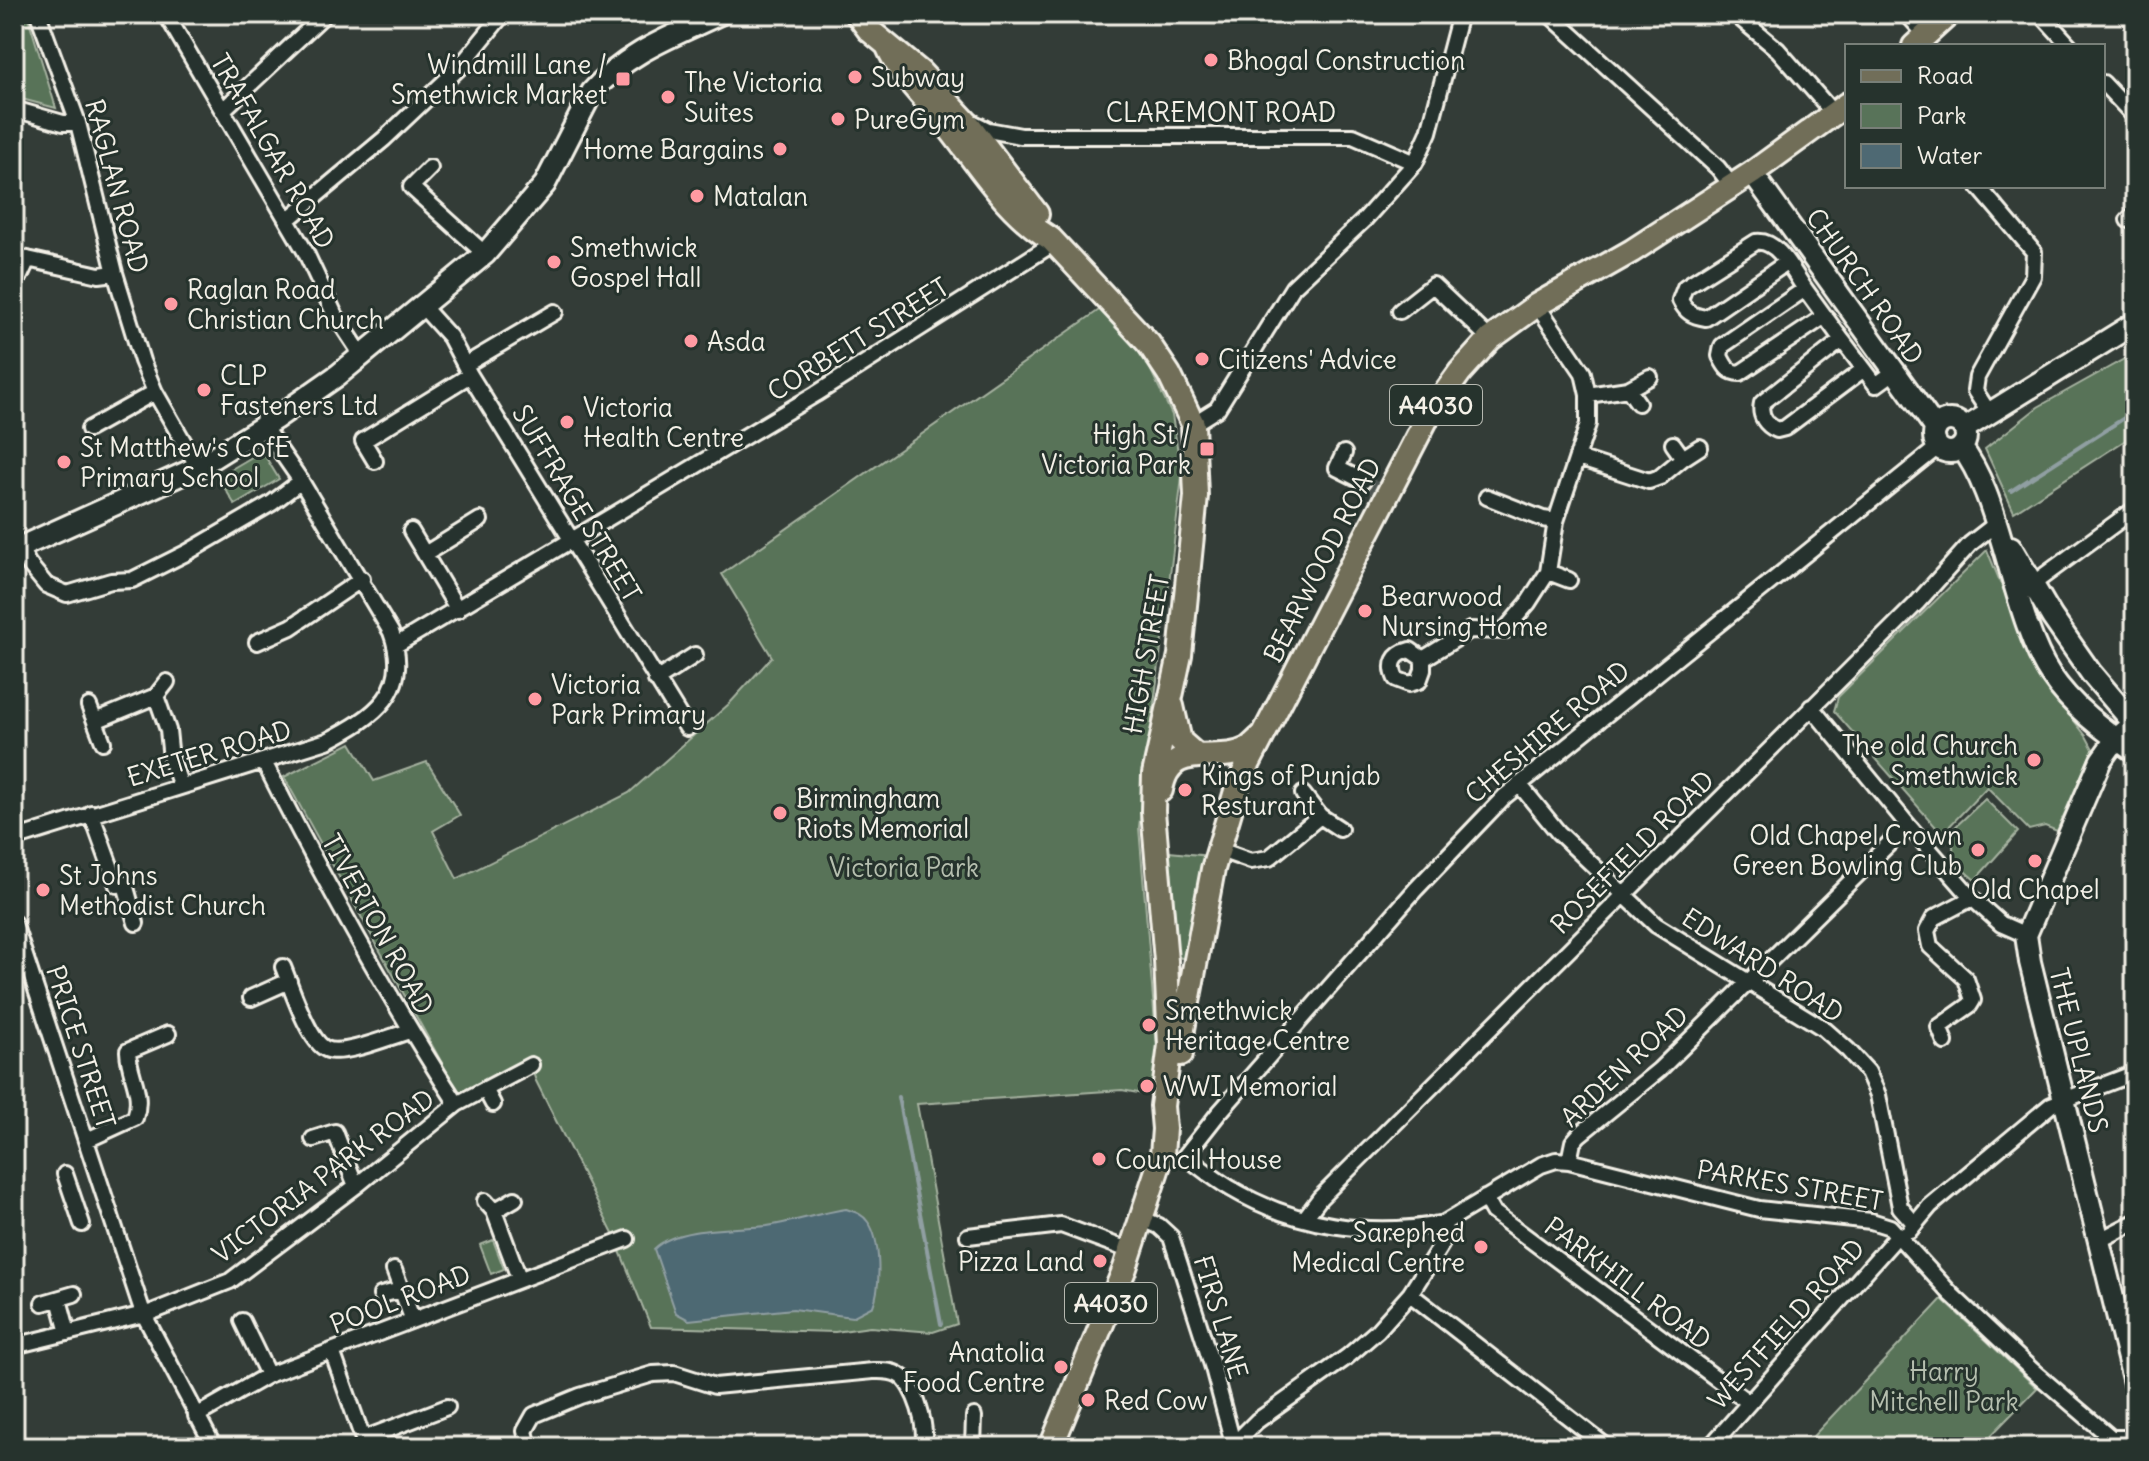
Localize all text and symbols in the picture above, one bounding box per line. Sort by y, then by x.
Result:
place label: Bhogal Construction [1227,44,1465,77]
legend [1845,44,2105,188]
street label: TRAFALGAR ROAD [204,47,342,255]
place label: Windmill Lane / Smethwick Market [391,48,607,111]
marker: Bhogal Construction [1202,51,1220,69]
text: Road [1917,60,1973,90]
place label: Subway [871,61,965,94]
place label: The Victoria Suites [684,66,823,129]
marker: Subway [846,68,864,86]
marker: Windmill Lane / Smethwick Market [614,70,632,88]
marker: The Victoria Suites [659,88,677,106]
street label: RAGLAN ROAD [78,95,156,277]
street label: CLAREMONT ROAD [1106,96,1336,129]
text: Park [1917,100,1967,130]
place label: PureGym [854,103,965,136]
marker: PureGym [829,110,847,128]
place label: Home Bargains [583,133,764,166]
marker: Home Bargains [771,140,789,158]
text: Water [1917,140,1982,170]
place label: Matalan [713,180,808,213]
marker: Matalan [688,187,706,205]
street label: CHURCH ROAD [1799,202,1931,370]
place label: Smethwick Gospel Hall [570,231,701,294]
marker: Smethwick Gospel Hall [545,253,563,271]
street label: CORBETT STREET [761,270,955,408]
place label: Raglan Road Christian Church [187,273,384,336]
marker: Raglan Road Christian Church [162,295,180,313]
place label: Asda [707,325,766,358]
marker: Asda [682,332,700,350]
place label: Citizens' Advice [1218,343,1397,376]
marker: Citizens' Advice [1193,350,1211,368]
place label: CLP Fasteners Ltd [220,359,378,422]
marker: CLP Fasteners Ltd [195,381,213,399]
road number: A4030 [1390,385,1482,425]
place label: Victoria Health Centre [583,391,744,454]
street label: SUFFRAGE STREET [505,399,649,607]
marker: Victoria Health Centre [558,413,576,431]
place label: High St / Victoria Park [1041,418,1191,481]
place label: St Matthew's CofE Primary School [80,431,290,494]
marker: High St / Victoria Park [1198,440,1216,458]
street label: BEARWOOD ROAD [1256,452,1388,668]
marker: St Matthew's CofE Primary School [55,453,73,471]
street label: HIGH STREET [1116,571,1176,737]
place label: Bearwood Nursing Home [1381,580,1548,643]
marker: Bearwood Nursing Home [1356,602,1374,620]
street label: CHESHIRE ROAD [1458,654,1636,810]
place label: Victoria Park Primary [551,668,706,731]
marker: Victoria Park Primary [526,690,544,708]
street label: EXETER ROAD [123,712,295,794]
place label: The old Church Smethwick [1842,729,2018,792]
marker: The old Church Smethwick [2025,751,2043,769]
place label: Kings of Punjab Resturant [1201,759,1380,822]
street label: ROSEFIELD ROAD [1543,763,1721,941]
marker: Kings of Punjab Resturant [1176,781,1194,799]
place label: Birmingham Riots Memorial [796,782,969,845]
marker: Birmingham Riots Memorial [771,804,789,822]
place label: Old Chapel Crown Green Bowling Club [1732,819,1962,882]
street label: TIVERTON ROAD [315,828,441,1020]
marker: Old Chapel Crown Green Bowling Club [1969,841,1987,859]
park label: Victoria Park [829,851,979,884]
marker: Old Chapel [2026,852,2044,870]
place label: St Johns Methodist Church [59,859,266,922]
place label: Old Chapel [1970,873,2100,906]
marker: St Johns Methodist Church [34,881,52,899]
street label: EDWARD ROAD [1676,900,1850,1030]
street label: PRICE STREET [39,961,123,1133]
street label: THE UPLANDS [2043,964,2115,1136]
place label: Smethwick Heritage Centre [1165,994,1350,1057]
street label: ARDEN ROAD [1553,998,1695,1134]
marker: Smethwick Heritage Centre [1140,1016,1158,1034]
place label: WWI Memorial [1163,1070,1337,1103]
marker: WWI Memorial [1138,1077,1156,1095]
street label: VICTORIA PARK ROAD [205,1082,441,1270]
place label: Council House [1115,1143,1282,1176]
marker: Council House [1090,1150,1108,1168]
street label: PARKES STREET [1694,1152,1886,1218]
street label: PARKHILL ROAD [1538,1210,1718,1356]
place label: Sarephed Medical Centre [1291,1216,1465,1279]
street label: WESTFIELD ROAD [1701,1232,1871,1416]
marker: Sarephed Medical Centre [1472,1238,1490,1256]
place label: Pizza Land [958,1245,1084,1278]
street label: FIRS LANE [1187,1251,1255,1383]
marker: Pizza Land [1091,1252,1109,1270]
street label: POOL ROAD [325,1257,475,1341]
road number: A4030 [1065,1283,1157,1323]
place label: Anatolia Food Centre [903,1336,1045,1399]
park label: Harry Mitchell Park [1869,1355,2019,1418]
marker: Anatolia Food Centre [1052,1358,1070,1376]
place label: Red Cow [1104,1384,1207,1417]
marker: Red Cow [1079,1391,1097,1409]

